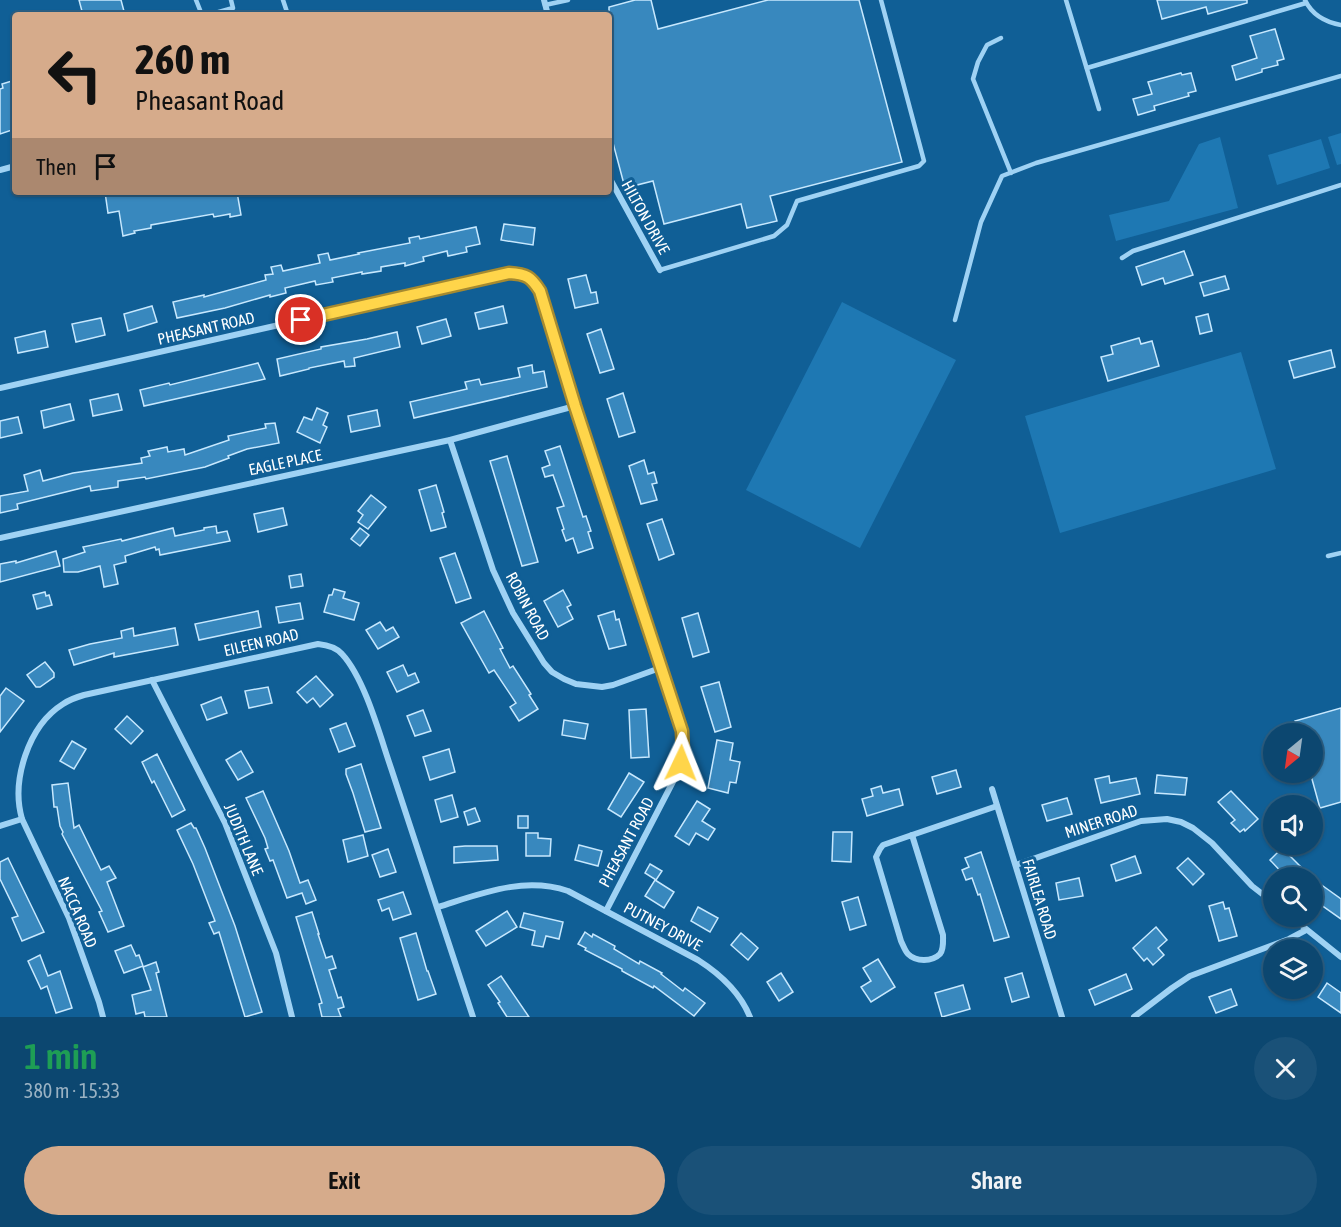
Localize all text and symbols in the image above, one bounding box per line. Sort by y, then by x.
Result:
text: 260 m [135,35,230,83]
icon: left [36,36,114,114]
text: Pheasant Road [135,85,284,116]
icon: arrive [89,150,122,183]
text: Then [36,154,77,180]
street label: HILTON DRIVE [618,177,674,257]
pin [275,294,326,345]
icon: arrive [284,303,317,336]
street label: PHEASANT ROAD [156,308,256,348]
street label: EAGLE PLACE [247,445,323,479]
street label: ROBIN ROAD [503,569,553,643]
street label: EILEEN ROAD [222,625,300,659]
north arrow [1263,723,1323,783]
map controls [1263,723,1323,999]
position arrow [649,731,713,795]
street label: PHEASANT ROAD [595,794,657,890]
button: sound [1263,795,1323,855]
street label: JUDITH LANE [221,800,267,878]
street label: MINER ROAD [1062,801,1140,841]
street label: FAIRLEA ROAD [1019,857,1061,941]
button: search [1263,867,1323,927]
street label: NACCA ROAD [55,874,101,950]
street label: PUTNEY DRIVE [621,898,705,954]
button: layers [1263,939,1323,999]
text: 1 min [24,1035,98,1077]
button: close [1254,1037,1317,1100]
text: 380 m · 15:33 [24,1079,120,1102]
button: Exit [24,1146,665,1215]
button: Share [677,1146,1317,1215]

